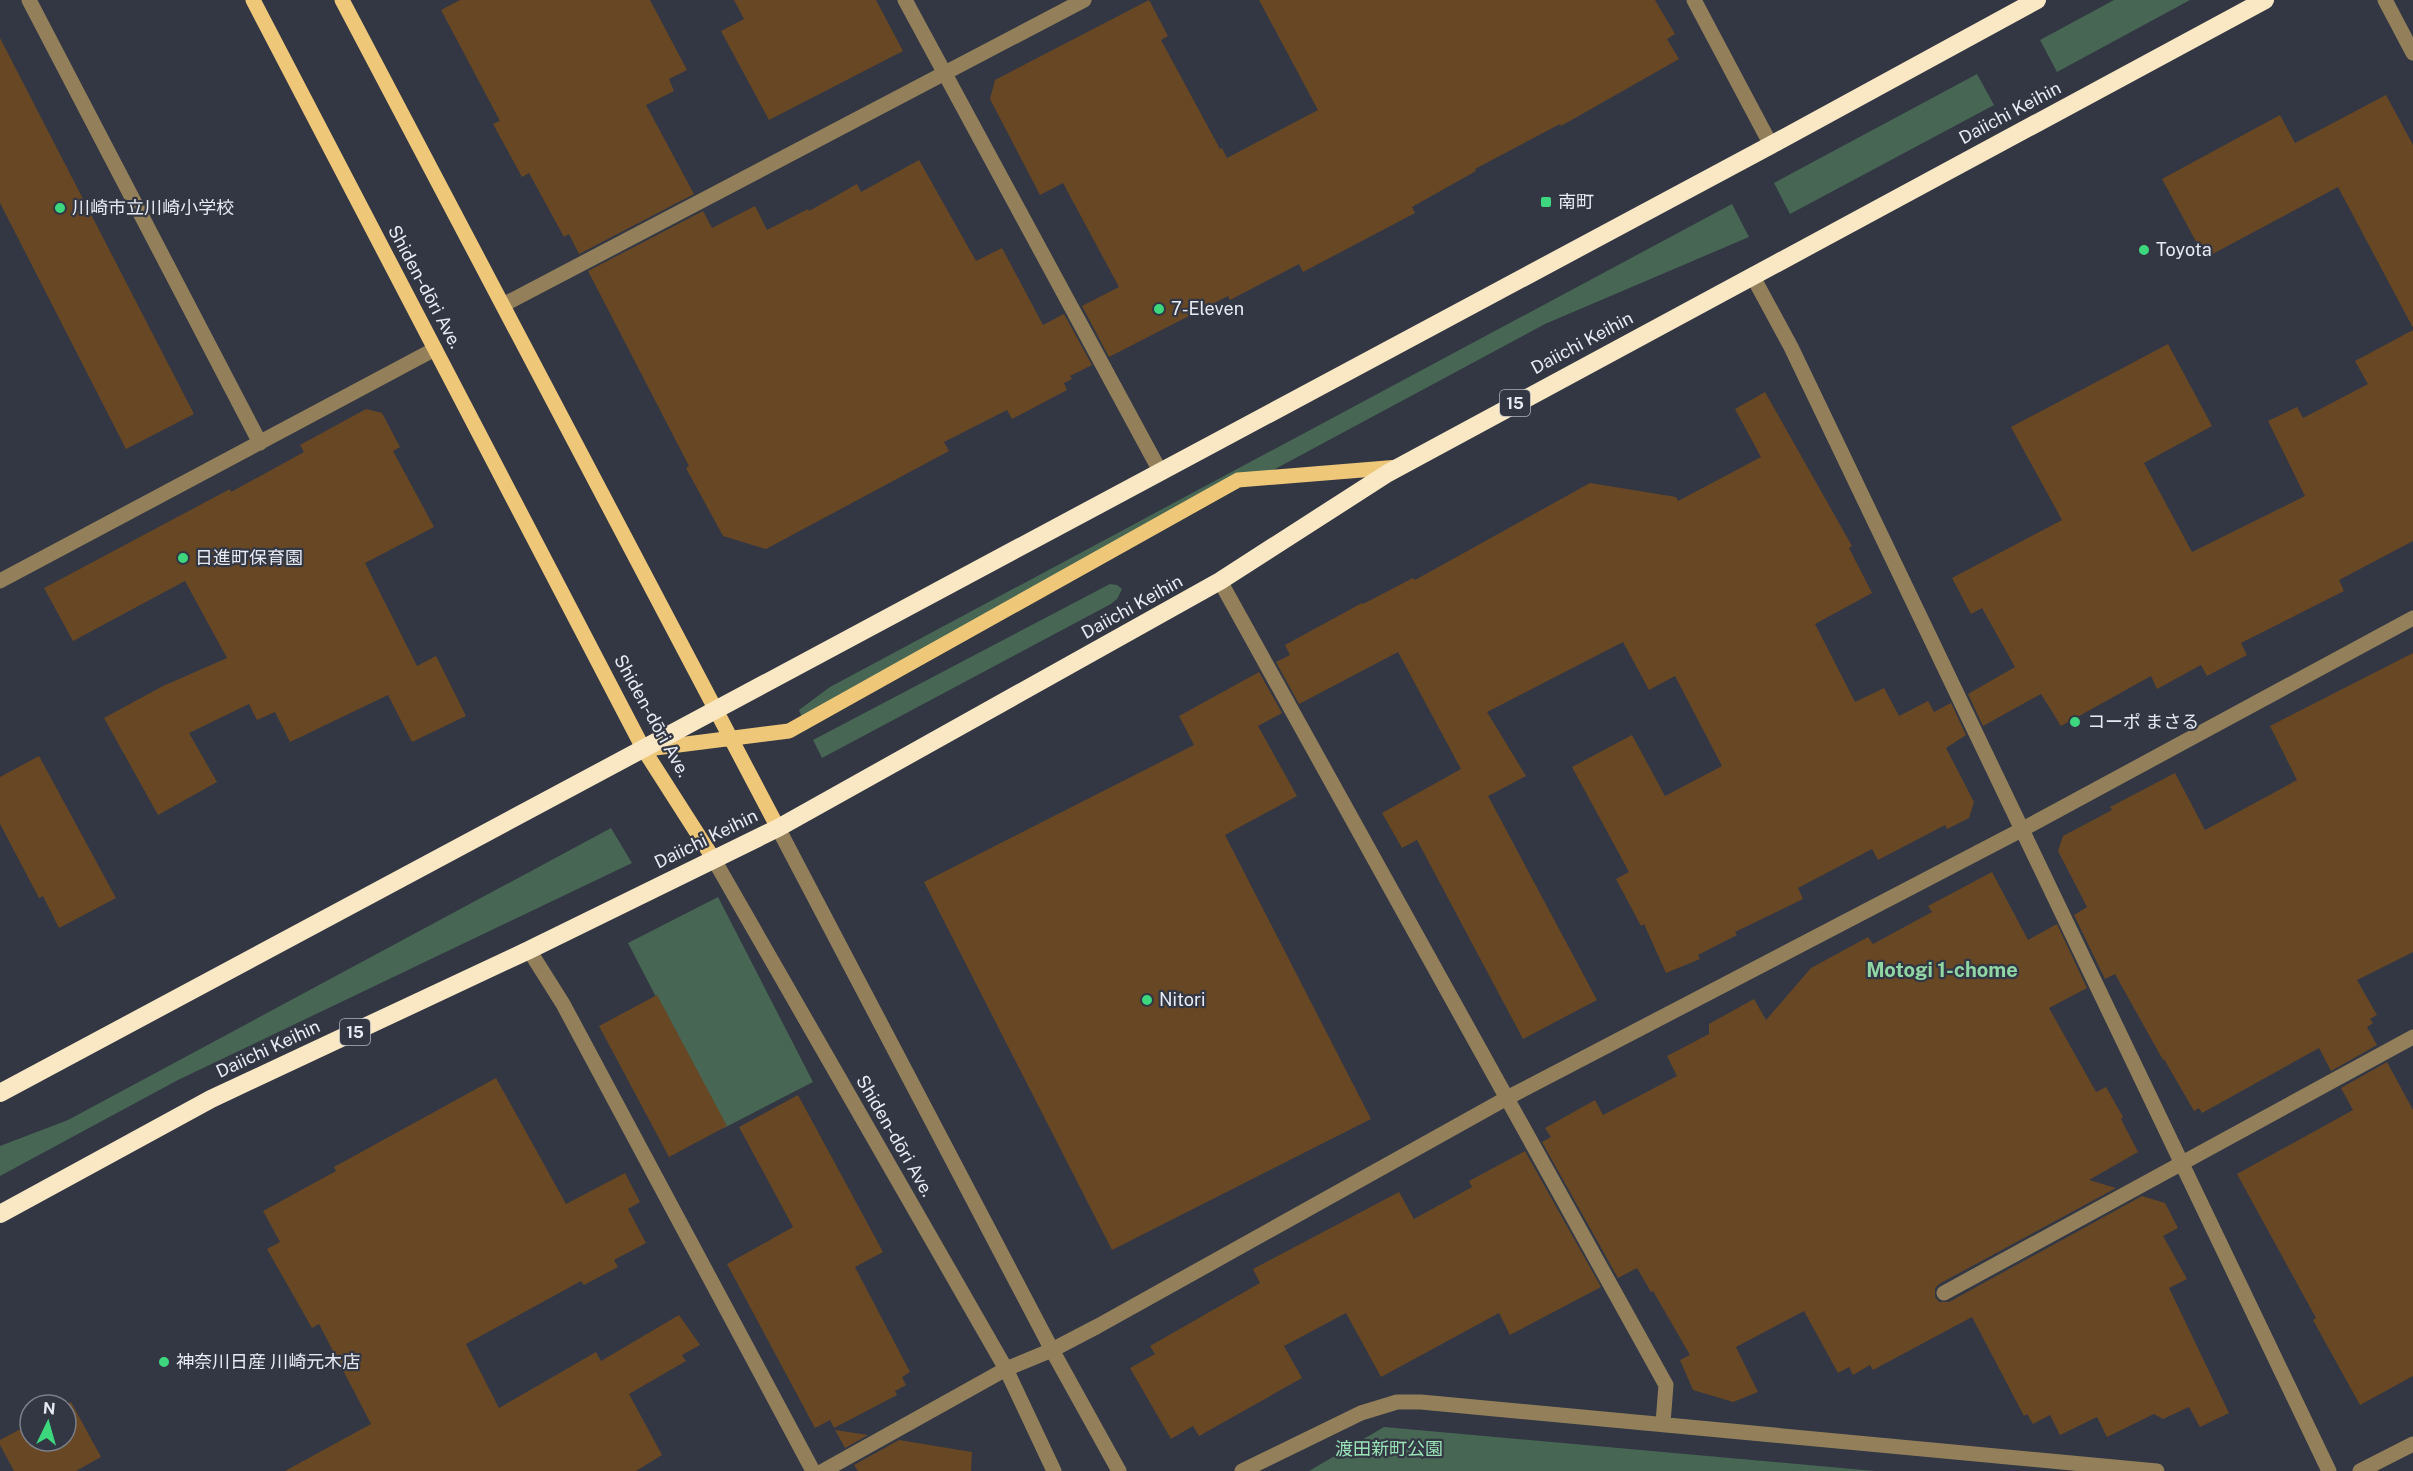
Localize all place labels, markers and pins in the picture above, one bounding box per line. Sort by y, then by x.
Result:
place label: 南町 [1558,191,1594,212]
marker: 南町 [1539,195,1553,209]
place label: 川崎市立川崎小学校 [72,197,234,218]
marker: 川崎市立川崎小学校 [53,201,67,215]
place label: Toyota [2156,239,2212,260]
marker: Toyota [2137,243,2151,257]
place label: 7-Eleven [1171,298,1244,319]
marker: 7-Eleven [1152,302,1166,316]
place label: 日進町保育園 [195,547,303,568]
marker: 日進町保育園 [176,551,190,565]
place label: コーポ まさる [2087,711,2199,732]
marker: コーポ まさる [2068,715,2082,729]
place label: Nitori [1159,989,1205,1010]
marker: Nitori [1140,993,1154,1007]
place label: 神奈川日産 川崎元木店 [176,1351,360,1372]
marker: 神奈川日産 川崎元木店 [157,1355,171,1369]

